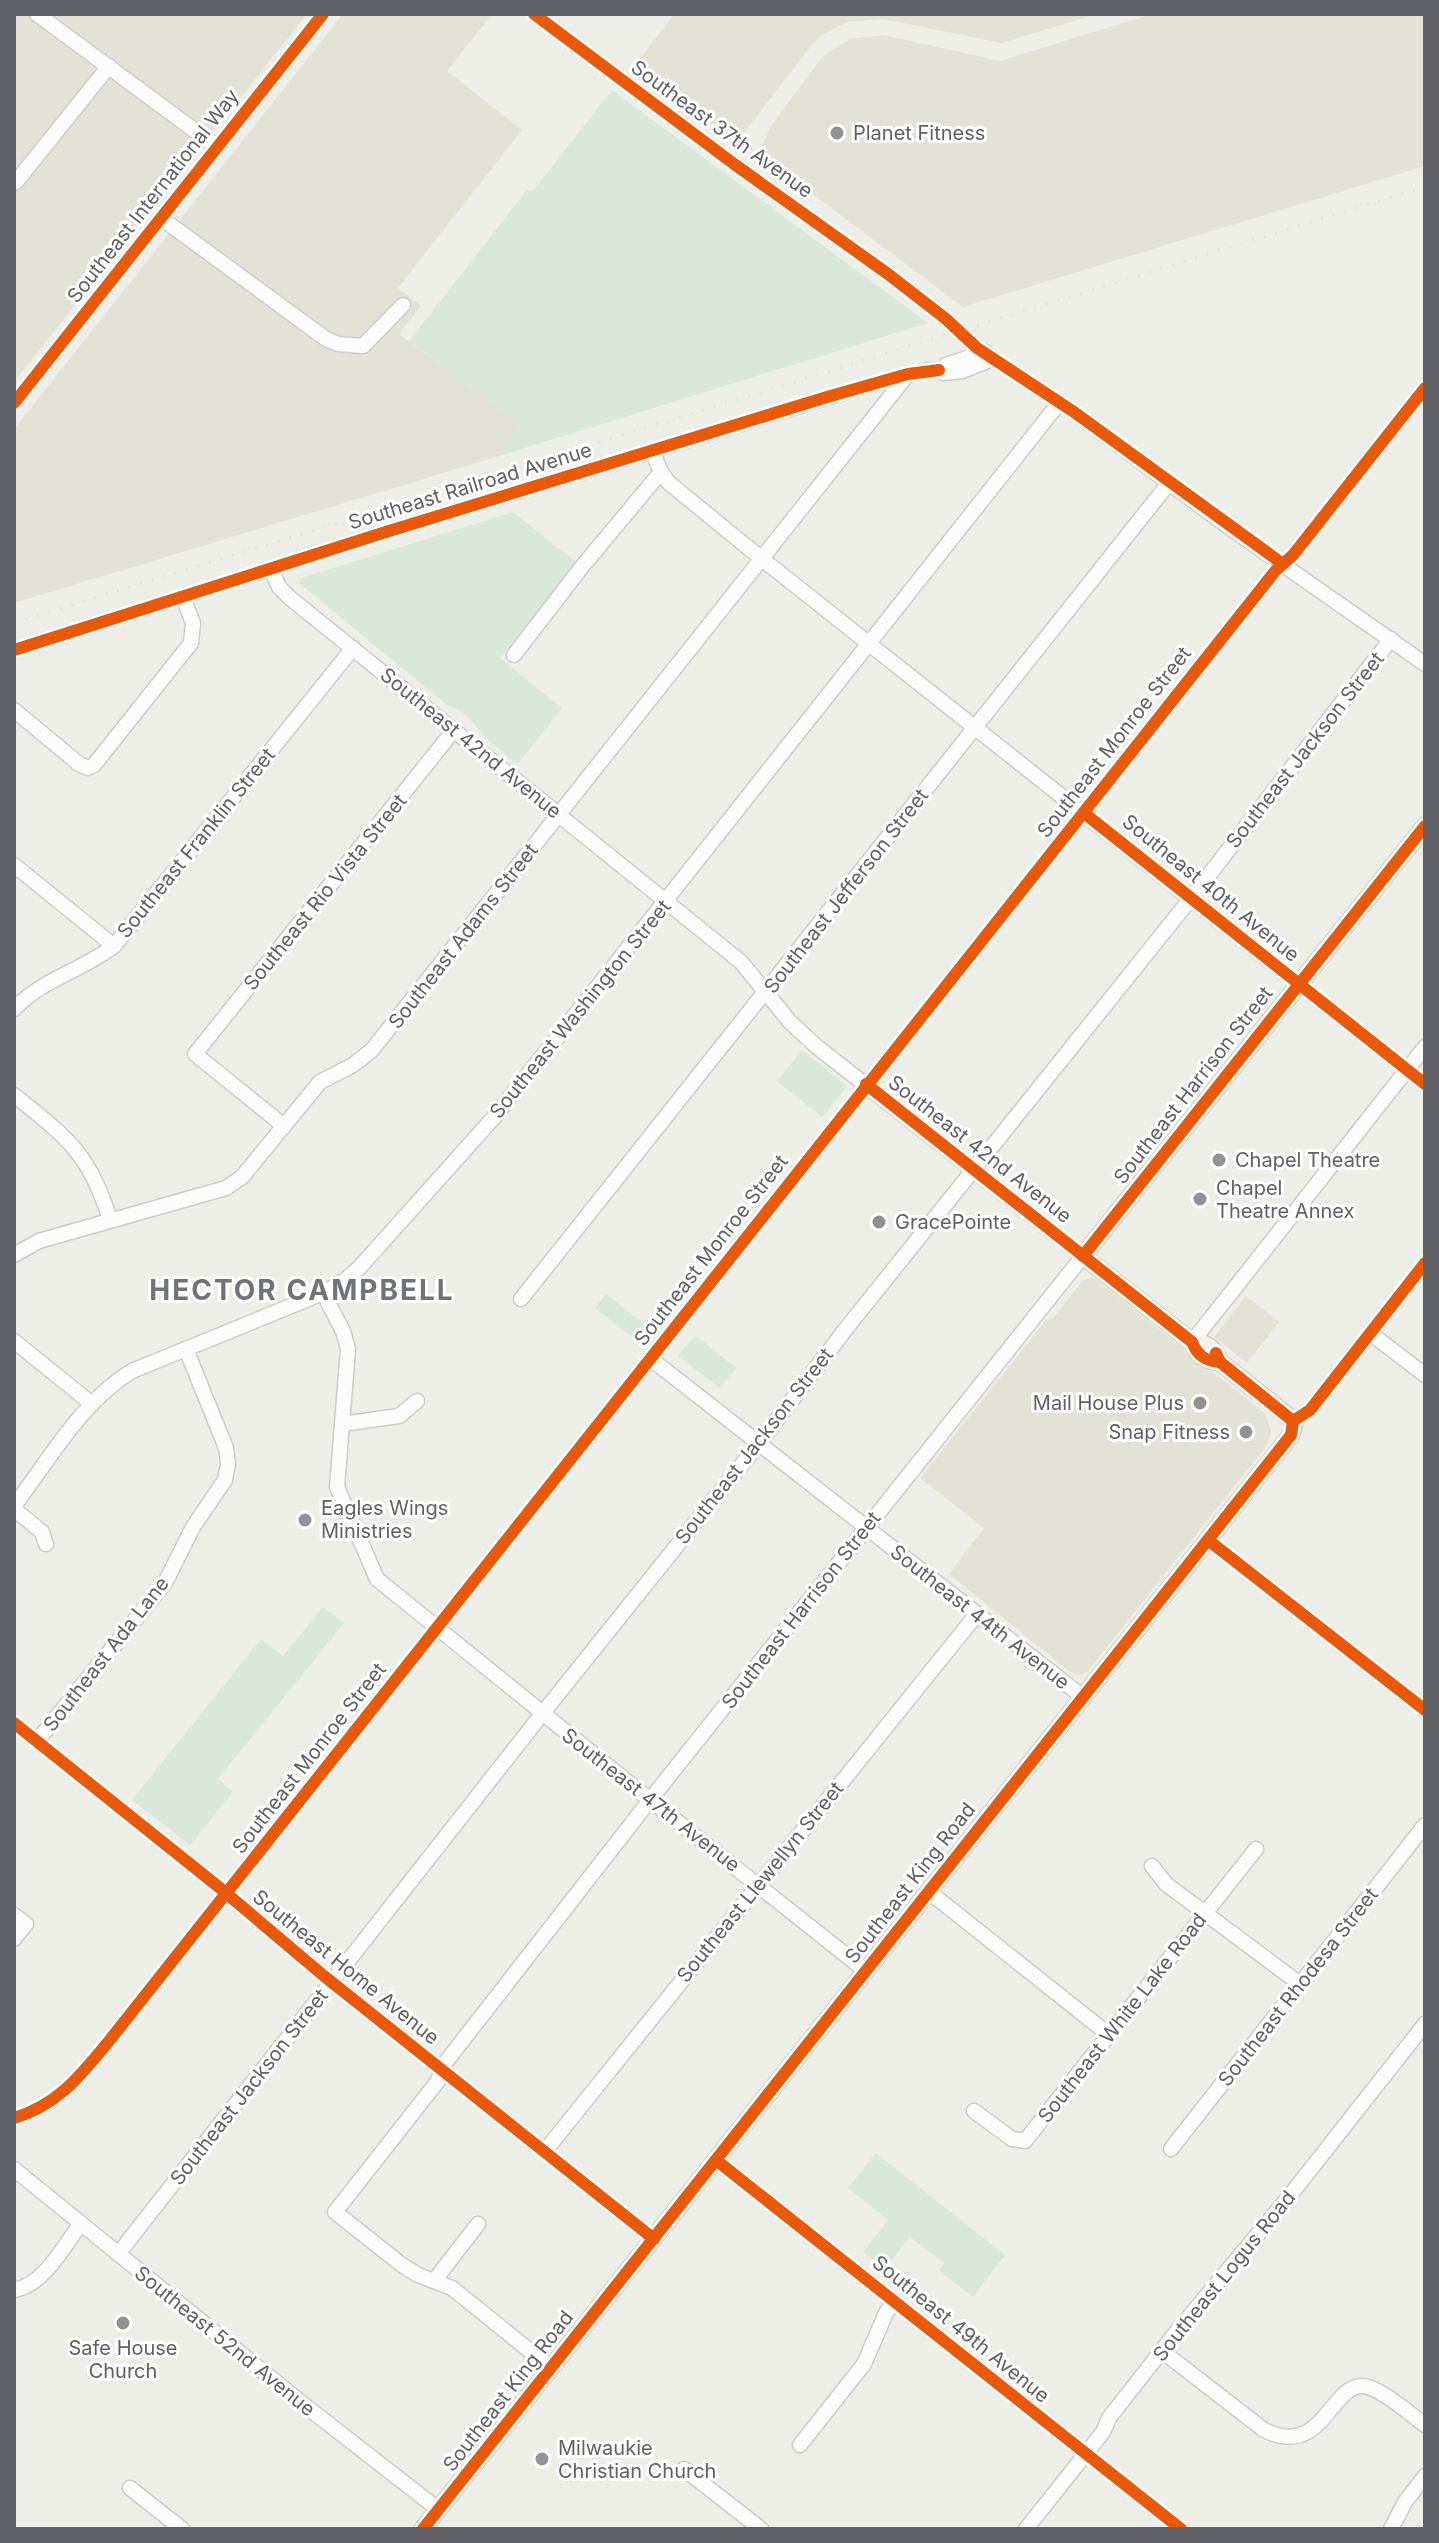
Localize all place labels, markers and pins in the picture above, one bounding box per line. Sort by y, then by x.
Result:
place label: Planet Fitness [853,121,985,145]
marker: Planet Fitness [828,124,846,142]
place label: Chapel Theatre [1235,1148,1380,1172]
marker: Chapel Theatre [1210,1151,1228,1169]
place label: Chapel Theatre Annex [1216,1176,1354,1223]
marker: Chapel Theatre Annex [1191,1190,1209,1208]
place label: GracePointe [895,1210,1011,1234]
marker: GracePointe [870,1213,888,1231]
place label: Mail House Plus [1033,1391,1184,1415]
marker: Mail House Plus [1191,1394,1209,1412]
place label: Snap Fitness [1108,1420,1230,1444]
marker: Snap Fitness [1237,1423,1255,1441]
place label: Eagles Wings Ministries [321,1496,448,1543]
marker: Eagles Wings Ministries [296,1511,314,1529]
marker: Safe House Church [114,2314,132,2332]
place label: Safe House Church [68,2336,178,2383]
place label: Milwaukie Christian Church [558,2436,716,2483]
marker: Milwaukie Christian Church [533,2450,551,2468]

